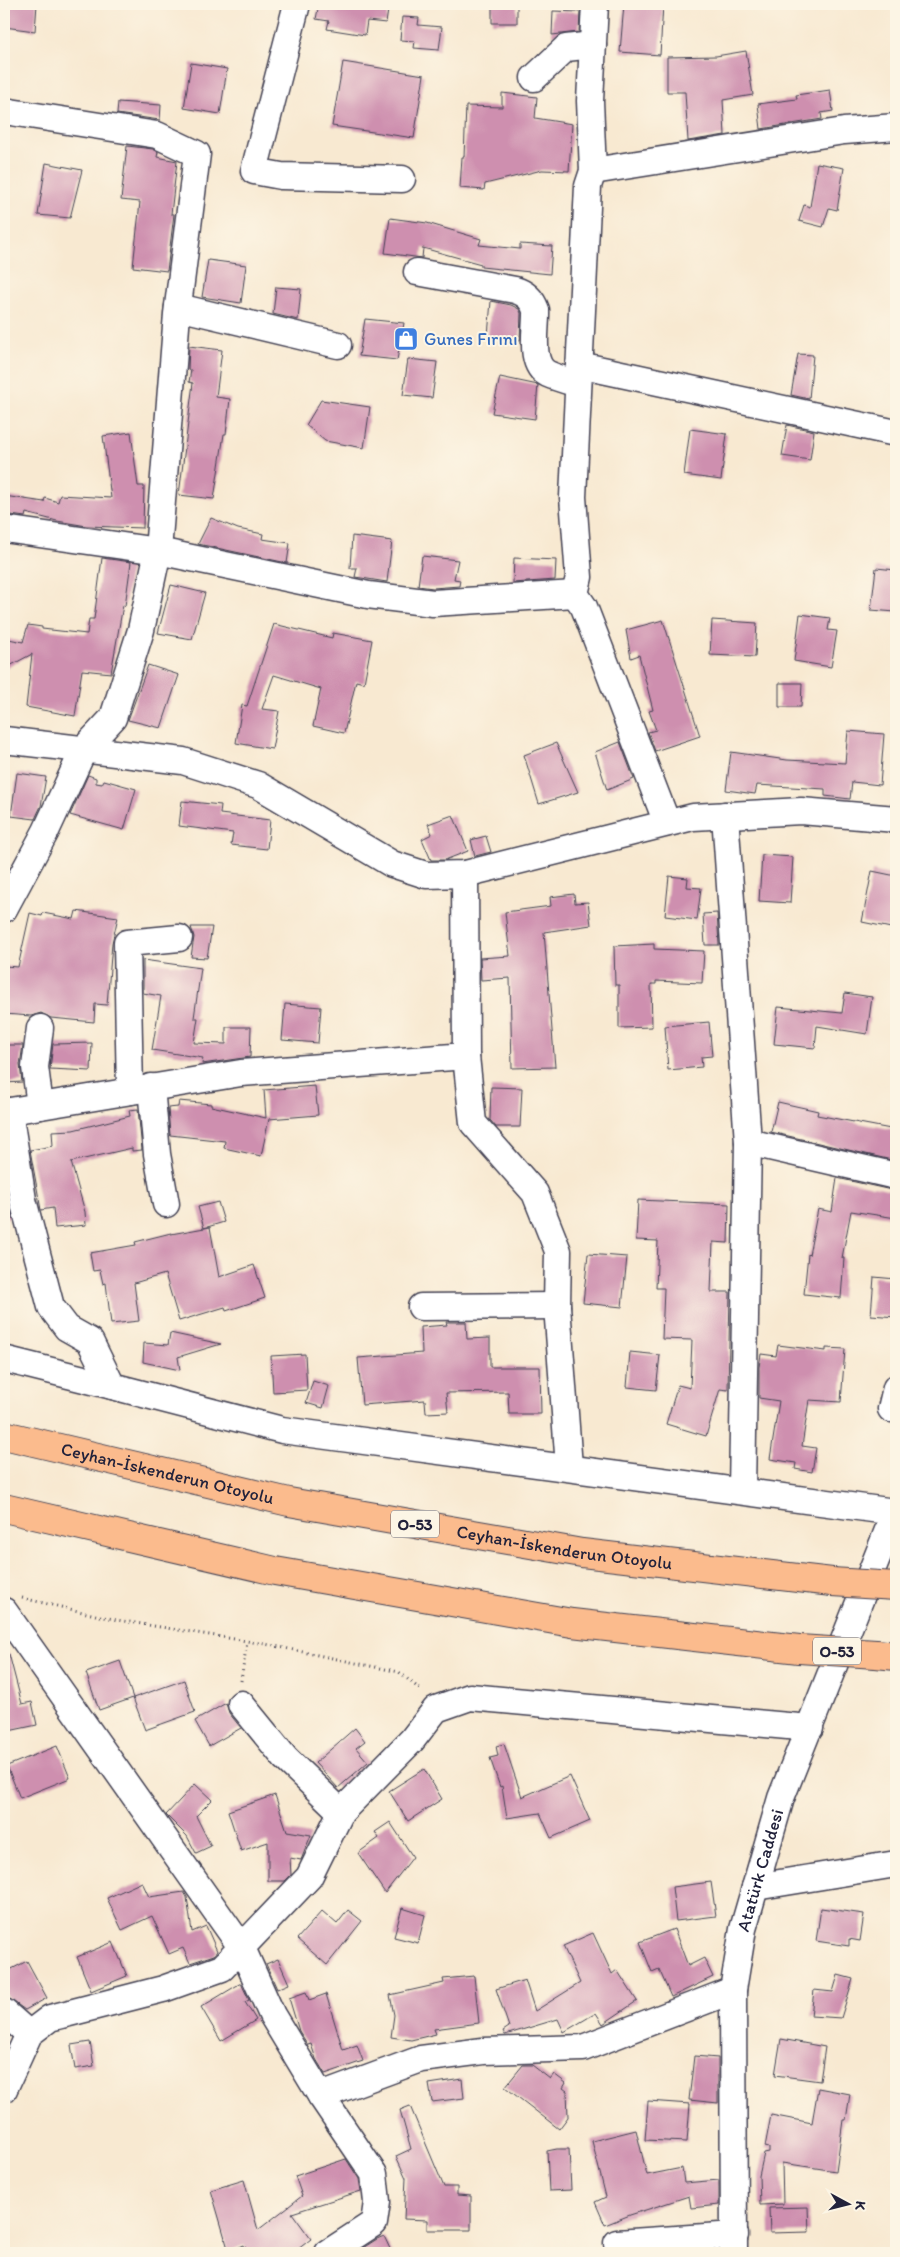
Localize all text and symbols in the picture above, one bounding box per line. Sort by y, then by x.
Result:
shop icon: Gunes Fırını [393,326,419,352]
place label: Gunes Fırını [424,328,518,350]
street label: Ceyhan-İskenderun Otoyolu [59,1438,276,1509]
road number: O-53 [391,1510,439,1538]
street label: Ceyhan-İskenderun Otoyolu [455,1520,674,1574]
road number: O-53 [813,1638,861,1664]
street label: Atatürk Caddesi [732,1806,788,1934]
north arrow [822,2180,872,2230]
text: K [851,2200,869,2212]

